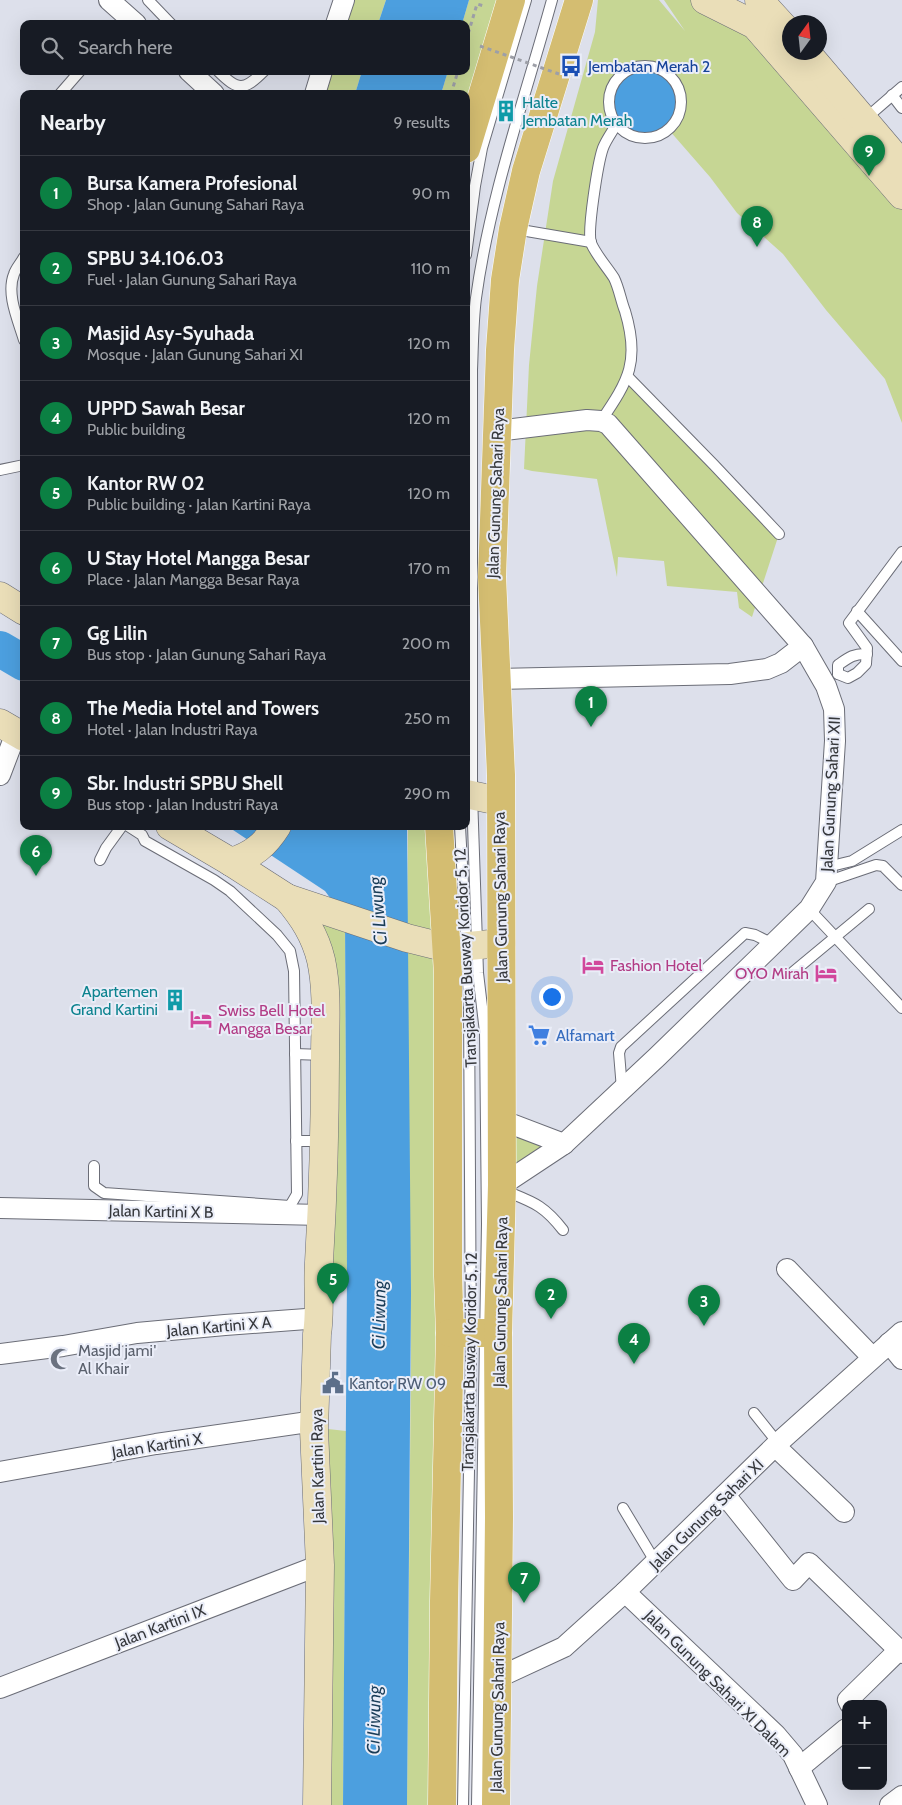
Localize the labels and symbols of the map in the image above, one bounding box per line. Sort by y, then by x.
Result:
north arrow [782,15,827,60]
bus stop icon: Jembatan Merah 2 [558,53,584,79]
place label: Jembatan Merah 2 [587,57,710,76]
place label: Halte Jembatan Merah [521,93,632,130]
building icon: Halte Jembatan Merah [493,98,519,124]
pin: 9 [853,135,885,176]
pin: 8 [741,206,773,247]
street label: Jalan Gunung Sahari Raya [483,407,508,580]
pin: 1 [575,686,607,727]
street label: Jalan Gunung Sahari XII [817,716,844,873]
street label: Jalan Gunung Sahari Raya [490,811,512,983]
pin: 6 [20,835,52,876]
street label: Transjakarta Busway Koridor 5, 12 [450,848,481,1068]
water label: Ci Liwung [364,875,392,946]
hotel icon: Fashion Hotel [580,952,606,978]
place label: Fashion Hotel [610,956,702,975]
hotel icon: OYO Mirah [813,960,839,986]
place label: OYO Mirah [735,964,809,983]
place label: Apartemen Grand Kartini [70,982,158,1019]
your location [539,984,565,1010]
building icon: Apartemen Grand Kartini [162,987,188,1013]
place label: Swiss Bell Hotel Mangga Besar [218,1001,325,1038]
hotel icon: Swiss Bell Hotel Mangga Besar [188,1006,214,1032]
supermarket icon: Alfamart [526,1022,552,1048]
place label: Alfamart [556,1026,615,1045]
street label: Jalan Kartini X B [107,1201,214,1222]
street label: Jalan Gunung Sahari Raya [489,1216,511,1388]
street label: Transjakarta Busway Koridor 5, 12 [458,1252,481,1472]
pin: 5 [317,1263,349,1304]
pin: 2 [535,1278,567,1319]
water label: Ci Liwung [367,1280,391,1350]
pin: 3 [688,1285,720,1326]
street label: Jalan Kartini X A [165,1312,272,1341]
pin: 4 [618,1323,650,1364]
place label: Masjid jami' Al Khair [78,1341,156,1378]
mosque icon: Masjid jami' Al Khair [48,1346,74,1372]
public building icon: Kantor RW 09 [320,1370,346,1396]
place label: Kantor RW 09 [349,1374,446,1393]
street label: Jalan Kartini Raya [307,1408,328,1524]
street label: Jalan Kartini X [109,1429,204,1462]
street label: Jalan Gunung Sahari XI [645,1455,767,1574]
pin: 7 [508,1562,540,1603]
street label: Jalan Kartini IX [111,1600,209,1653]
street label: Jalan Gunung Sahari XI Dalam [640,1605,795,1761]
street label: Jalan Gunung Sahari Raya [486,1621,508,1793]
water label: Ci Liwung [362,1685,386,1755]

